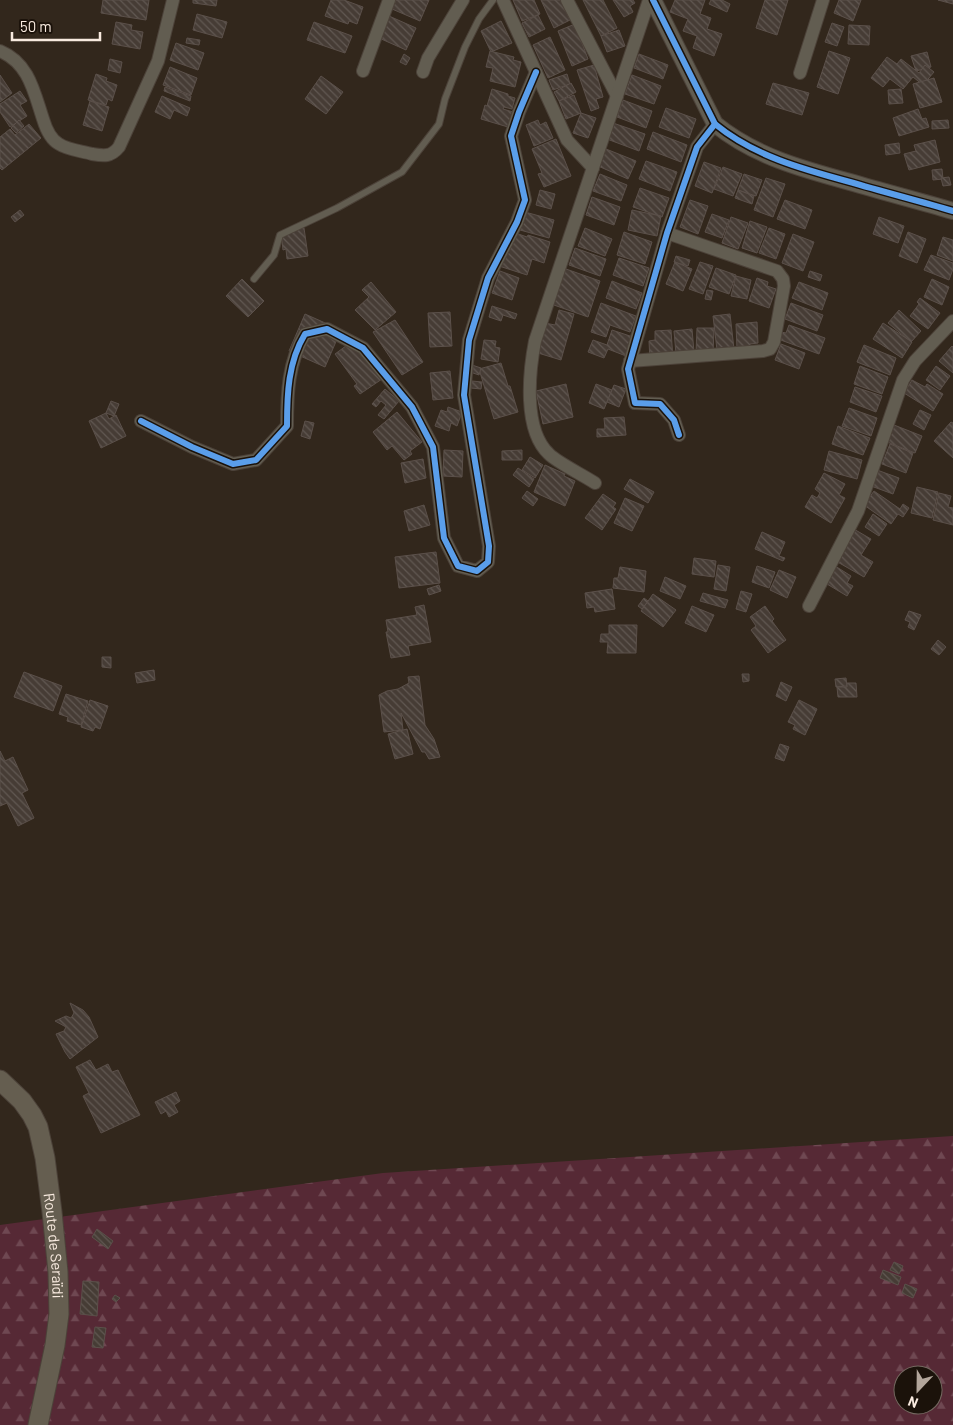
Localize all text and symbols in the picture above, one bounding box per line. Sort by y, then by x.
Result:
scale bar [12,10,100,42]
text: 50 m [20,17,52,35]
street label: Route de Seraïdi [41,1192,68,1299]
north arrow [893,1365,943,1415]
text: N [905,1393,920,1412]

